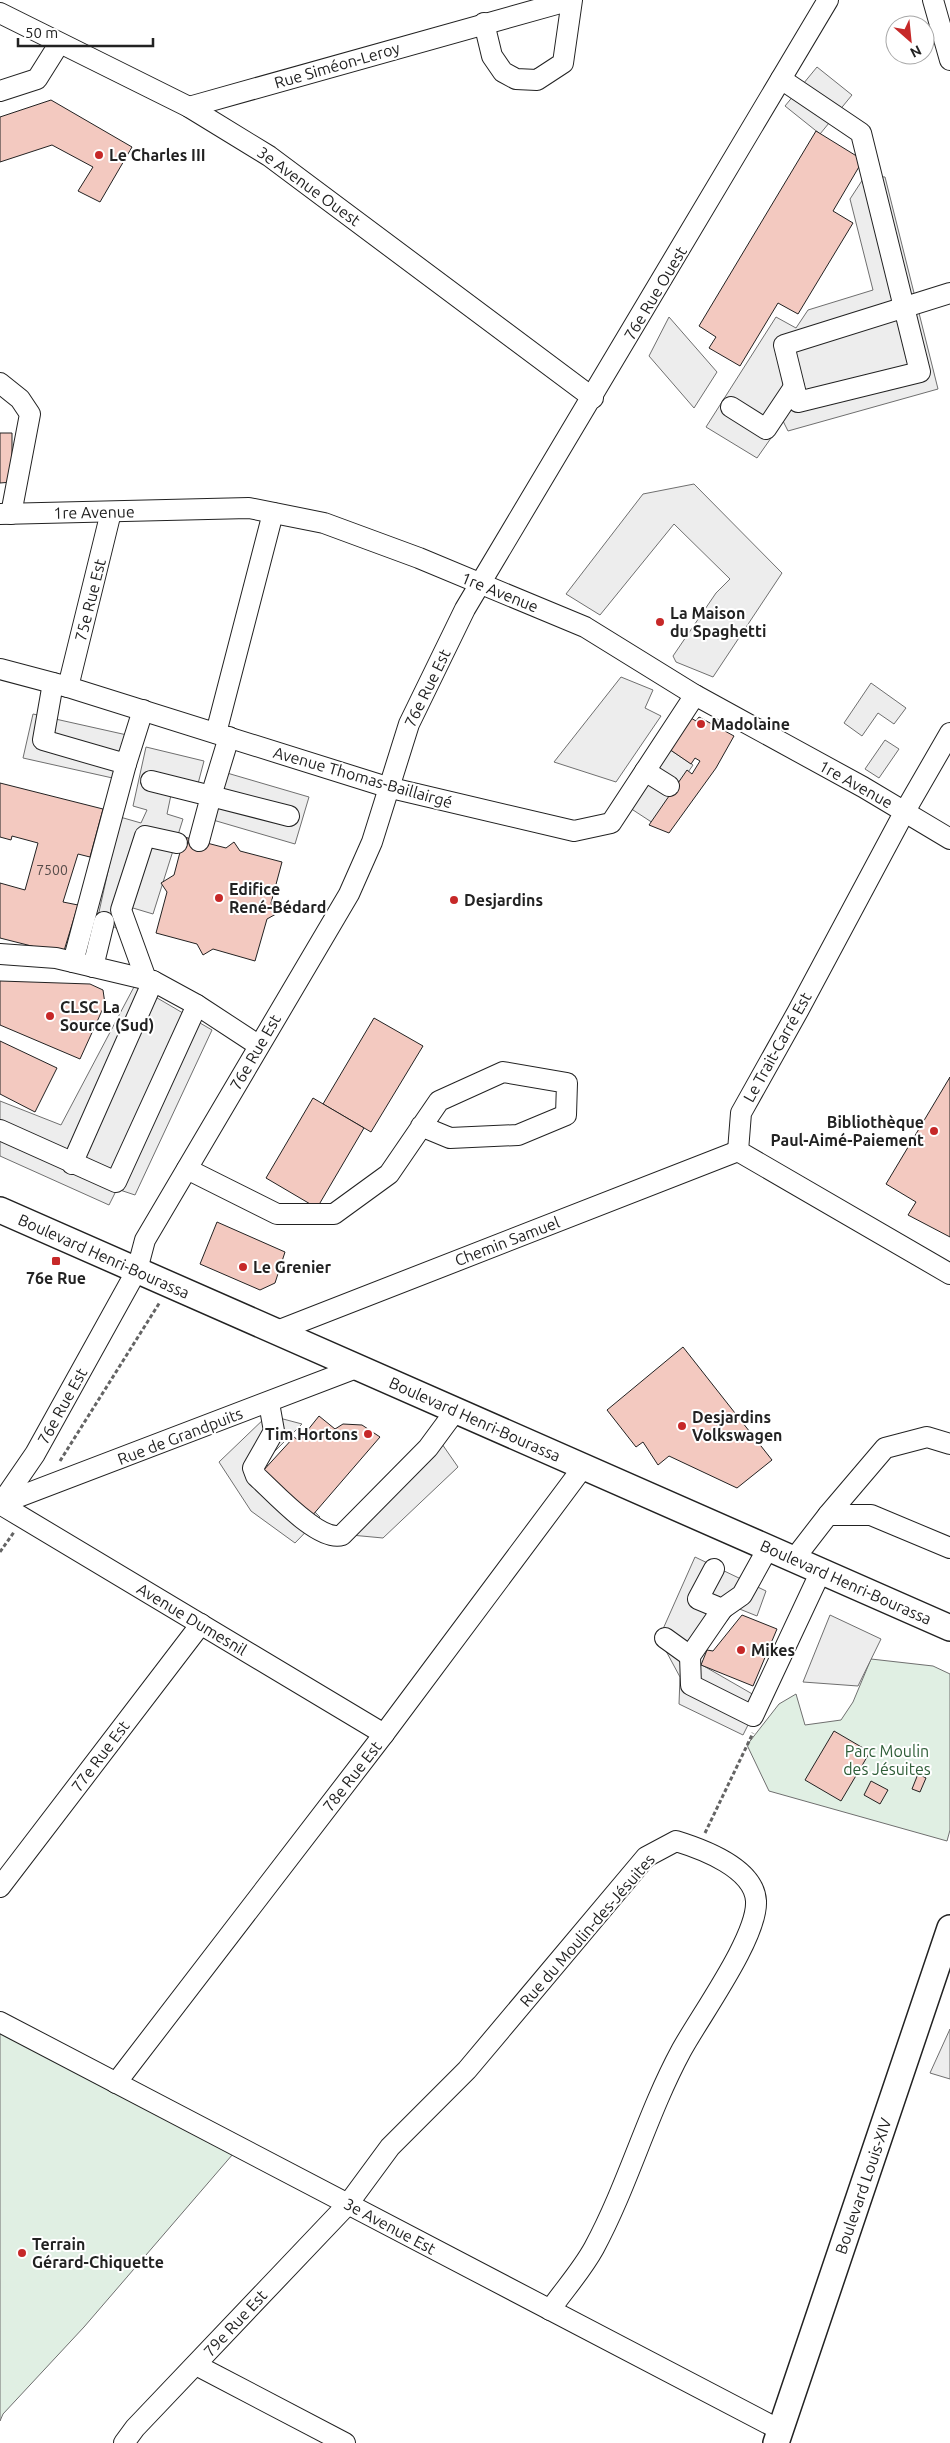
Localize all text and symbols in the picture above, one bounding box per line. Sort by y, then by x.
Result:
scale bar [18,15,152,47]
north arrow [885,15,935,65]
text: 50 m [25,24,58,41]
street label: Rue Siméon-Leroy [272,38,402,92]
text: N [908,42,924,61]
street label: 3e Avenue Ouest [254,143,364,230]
place label: Le Charles III [109,146,206,164]
marker: Le Charles III [93,149,105,161]
street label: 76e Rue Ouest [620,242,690,343]
street label: 1re Avenue [53,502,135,522]
street label: 75e Rue Est [71,556,109,643]
street label: 1re Avenue [459,568,541,616]
place label: La Maison du Spaghetti [670,604,766,640]
marker: La Maison du Spaghetti [654,616,666,628]
street label: 76e Rue Est [400,646,454,730]
place label: Madolaine [711,715,790,733]
marker: Madolaine [695,718,707,730]
street label: Avenue Thomas-Baillairgé [271,743,455,811]
street label: 1re Avenue [816,756,896,812]
house number: 7500 [36,862,68,878]
place label: Edifice René-Bédard [229,880,326,916]
place label: Desjardins [464,891,543,909]
marker: Edifice René-Bédard [213,892,225,904]
marker: Desjardins [448,894,460,906]
street label: Le Trait-Carré Est [739,988,815,1105]
place label: CLSC La Source (Sud) [60,998,154,1035]
marker: CLSC La Source (Sud) [44,1010,56,1022]
street label: 76e Rue Est [226,1010,284,1093]
place label: Bibliothèque Paul-Aimé-Paiement [771,1113,924,1149]
marker: Bibliothèque Paul-Aimé-Paiement [928,1125,940,1137]
street label: Boulevard Henri-Bourassa [16,1210,192,1302]
street label: Chemin Samuel [452,1213,562,1269]
marker: 76e Rue [50,1255,62,1267]
place label: Le Grenier [253,1258,332,1276]
marker: Le Grenier [237,1261,249,1273]
place label: 76e Rue [26,1269,86,1287]
street label: 76e Rue Est [34,1364,91,1447]
street label: Boulevard Henri-Bourassa [387,1373,563,1465]
street label: Rue de Grandpuits [115,1404,245,1468]
place label: Desjardins Volkswagen [692,1408,782,1444]
marker: Desjardins Volkswagen [676,1420,688,1432]
place label: Tim Hortons [265,1425,358,1443]
marker: Tim Hortons [362,1428,374,1440]
street label: Boulevard Henri-Bourassa [758,1536,934,1628]
street label: Avenue Dumesnil [134,1579,250,1659]
place label: Mikes [751,1641,795,1659]
marker: Mikes [735,1644,747,1656]
street label: 77e Rue Est [67,1716,133,1795]
street label: 78e Rue Est [319,1737,385,1815]
park label: Parc Moulin des Jésuites [843,1742,931,1778]
street label: Rue du Moulin-des-Jésuites [516,1850,658,2010]
street label: Boulevard Louis-XIV [831,2116,895,2256]
street label: 3e Avenue Est [341,2194,440,2258]
place label: Terrain Gérard-Chiquette [32,2235,164,2271]
marker: Terrain Gérard-Chiquette [16,2247,28,2259]
street label: 79e Rue Est [200,2285,271,2360]

